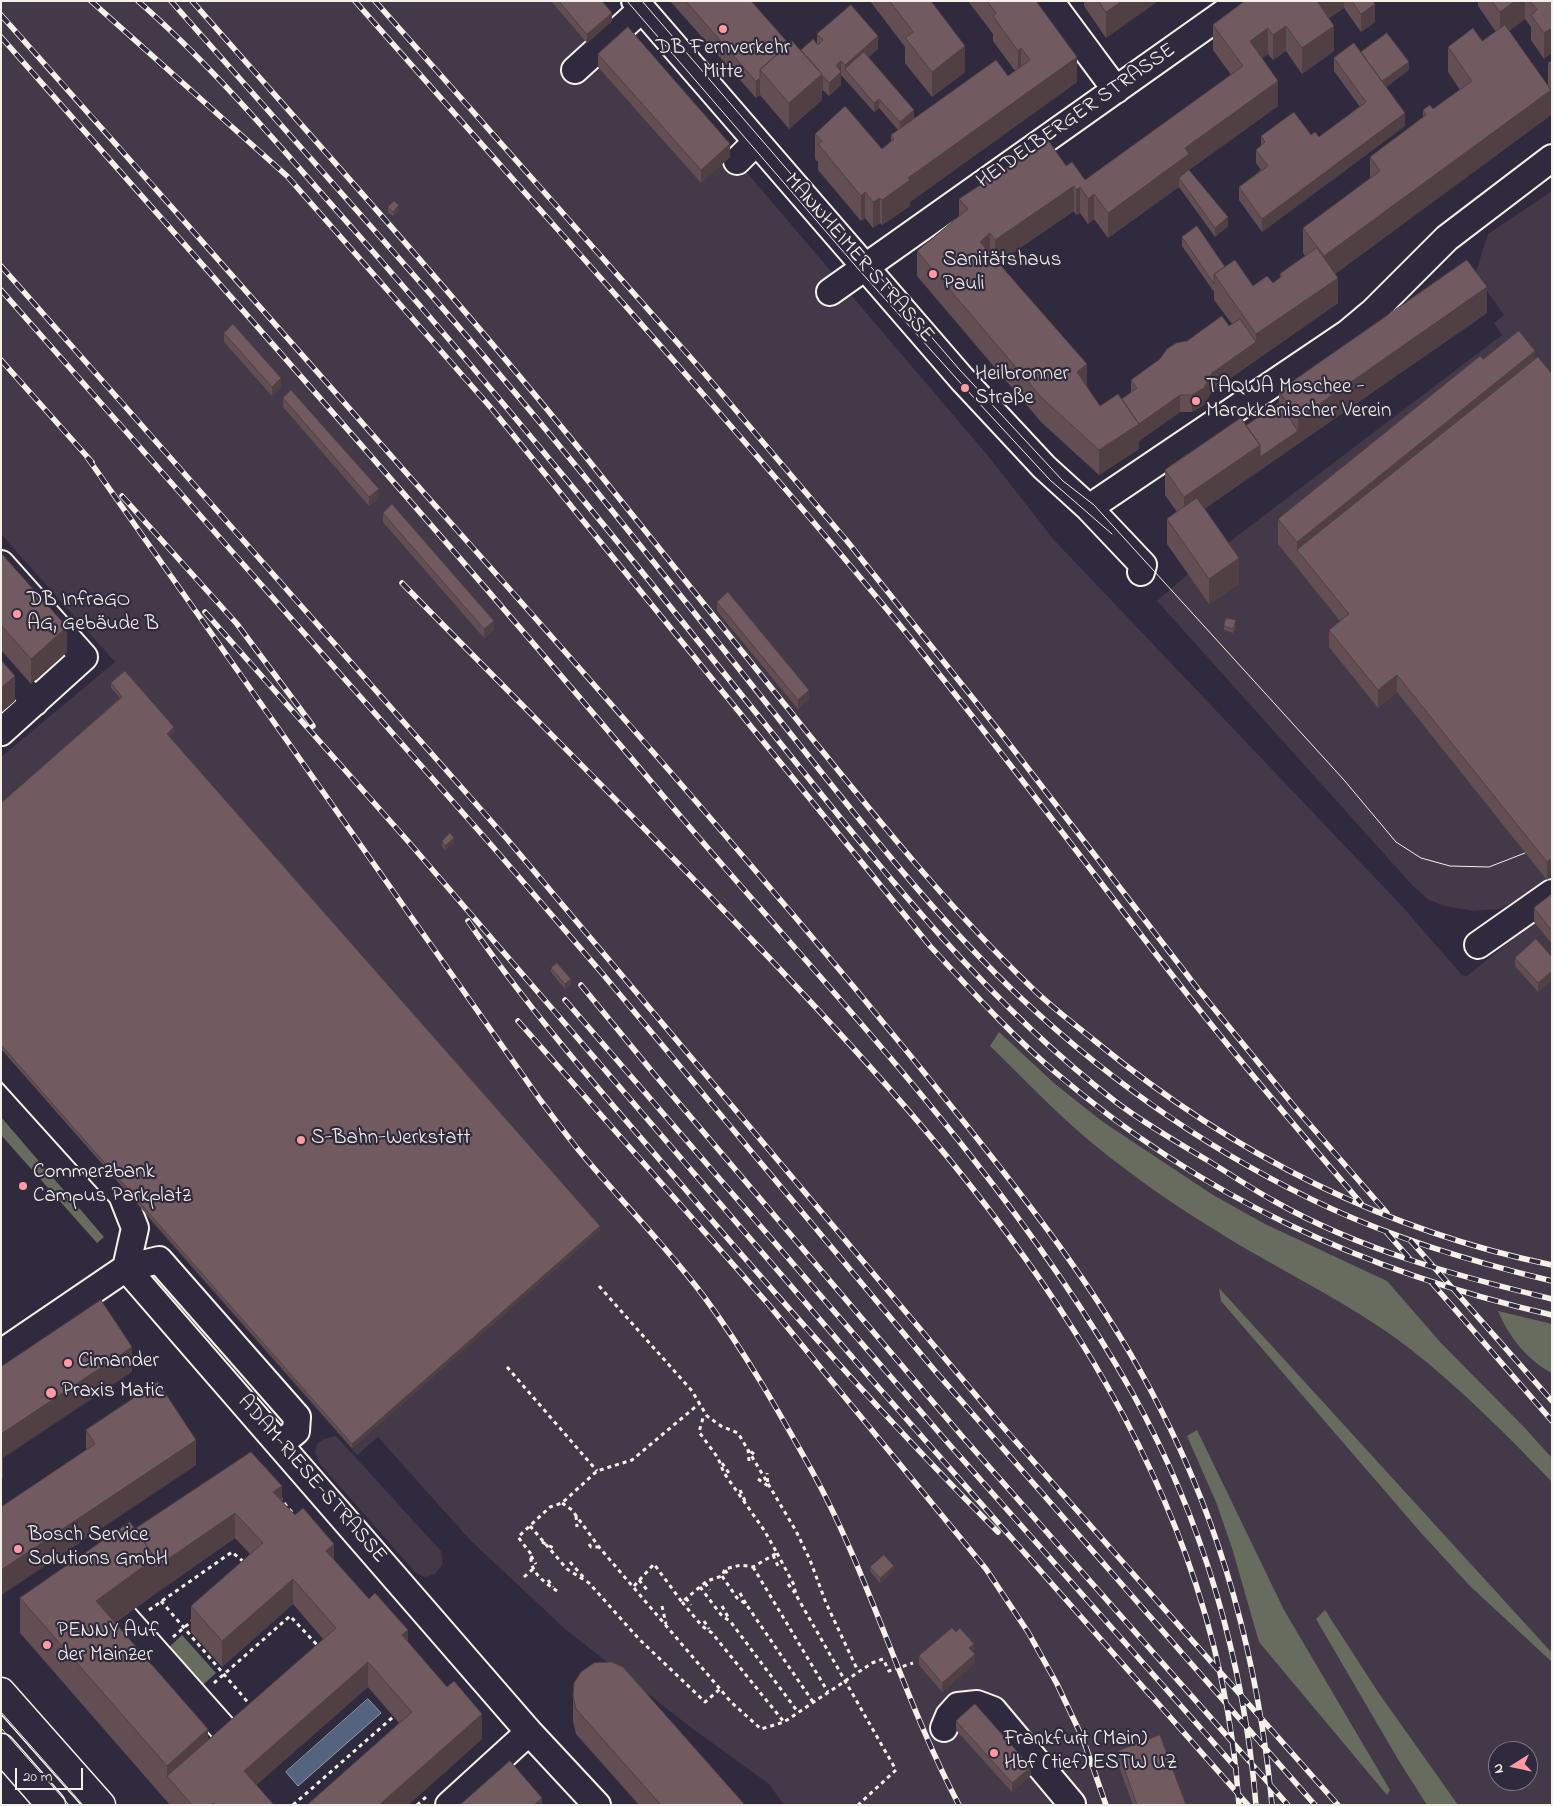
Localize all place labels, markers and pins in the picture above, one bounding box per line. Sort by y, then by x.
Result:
marker: DB Fernverkehr Mitte [717,23,729,35]
place label: DB Fernverkehr Mitte [656,37,790,87]
place label: Sanitätshaus Pauli [943,249,1061,299]
marker: Sanitätshaus Pauli [927,268,939,280]
place label: Heilbronner Straße [975,363,1069,413]
place label: TAQWA Moschee - Marokkanischer Verein [1206,376,1391,426]
marker: Heilbronner Straße [959,382,971,394]
marker: TAQWA Moschee - Marokkanischer Verein [1190,395,1202,407]
place label: DB InfraGO AG, Gebäude B [27,589,159,639]
marker: DB InfraGO AG, Gebäude B [11,608,23,620]
place label: S-Bahn-Werkstatt [311,1127,471,1153]
marker: S-Bahn-Werkstatt [295,1134,307,1146]
place label: Commerzbank Campus Parkplatz [33,1161,191,1211]
marker: Commerzbank Campus Parkplatz [17,1180,29,1192]
place label: Cimander [78,1350,159,1376]
marker: Cimander [62,1357,74,1369]
place label: Praxis Matic [62,1380,164,1406]
marker: Praxis Matic [44,1386,58,1400]
place label: Bosch Service Solutions GmbH [28,1524,168,1574]
marker: Bosch Service Solutions GmbH [12,1543,24,1555]
place label: PENNY Auf der Mainzer [57,1620,158,1670]
marker: PENNY Auf der Mainzer [41,1639,53,1651]
place label: Frankfurt (Main) Hbf (tief) ESTW UZ [1004,1728,1177,1778]
marker: Frankfurt (Main) Hbf (tief) ESTW UZ [988,1747,1000,1759]

